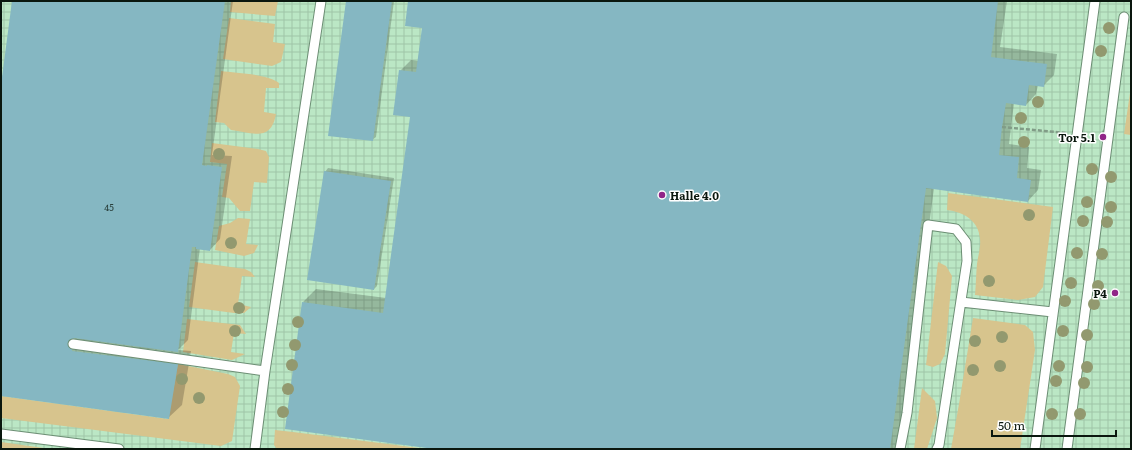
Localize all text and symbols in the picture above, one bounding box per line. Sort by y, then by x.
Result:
place label: Tor 5.1 [1058,129,1095,145]
marker: Tor 5.1 [1098,132,1108,142]
place label: Halle 4.0 [670,187,719,203]
marker: Halle 4.0 [657,190,667,200]
house number: 45 [104,200,114,214]
place label: P4 [1093,285,1107,301]
marker: P4 [1110,288,1120,298]
scale bar [992,412,1116,438]
text: 50 m [998,416,1025,434]

